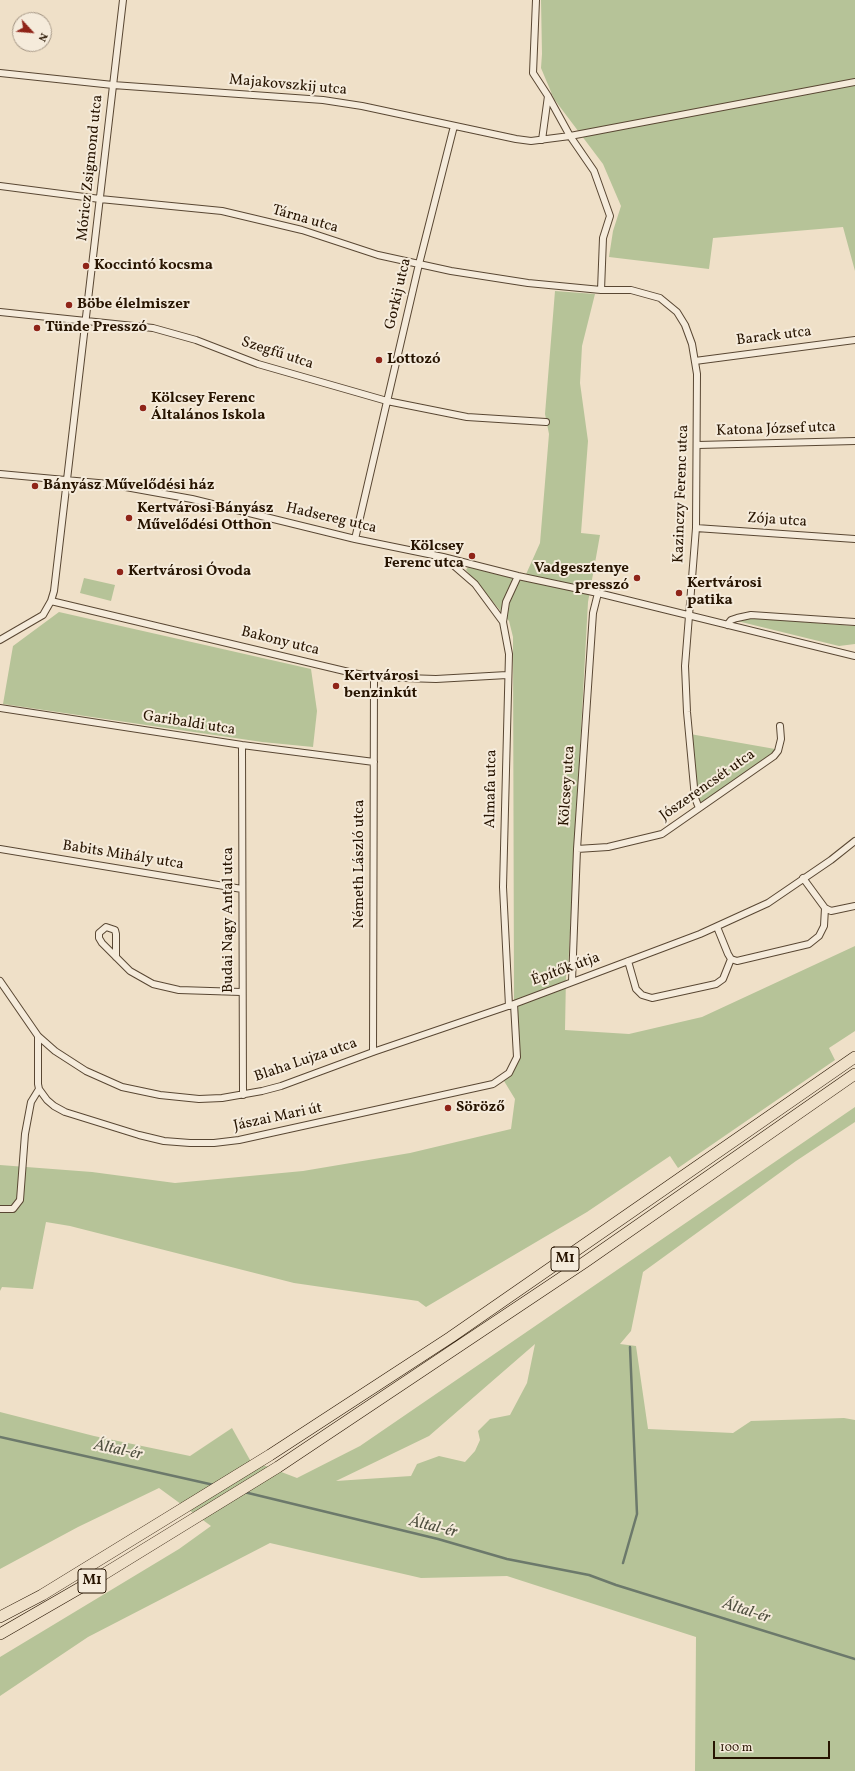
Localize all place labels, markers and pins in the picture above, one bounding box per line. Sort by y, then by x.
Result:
place label: Koccintó kocsma [94,257,213,275]
marker: Koccintó kocsma [81,261,91,271]
place label: Böbe élelmiszer [77,296,190,314]
marker: Böbe élelmiszer [64,300,74,310]
place label: Tünde Presszó [45,319,147,337]
marker: Tünde Presszó [32,323,42,333]
place label: Lottozó [387,351,441,369]
marker: Lottozó [374,355,384,365]
place label: Kölcsey Ferenc Általános Iskola [151,390,265,425]
marker: Kölcsey Ferenc Általános Iskola [138,403,148,413]
place label: Bányász Művelődési ház [43,477,214,495]
marker: Bányász Művelődési ház [30,481,40,491]
place label: Kertvárosi Bányász Művelődési Otthon [137,500,273,535]
marker: Kertvárosi Bányász Művelődési Otthon [124,513,134,523]
place label: Kölcsey Ferenc utca [384,538,464,573]
marker: Kölcsey Ferenc utca [467,551,477,561]
place label: Vadgesztenye presszó [534,560,629,595]
place label: Kertvárosi Óvoda [128,563,251,581]
marker: Kertvárosi Óvoda [115,567,125,577]
marker: Vadgesztenye presszó [632,573,642,583]
place label: Kertvárosi patika [687,575,762,610]
marker: Kertvárosi patika [674,588,684,598]
place label: Kertvárosi benzinkút [344,668,419,703]
marker: Kertvárosi benzinkút [331,681,341,691]
place label: Söröző [456,1099,505,1117]
marker: Söröző [443,1103,453,1113]

